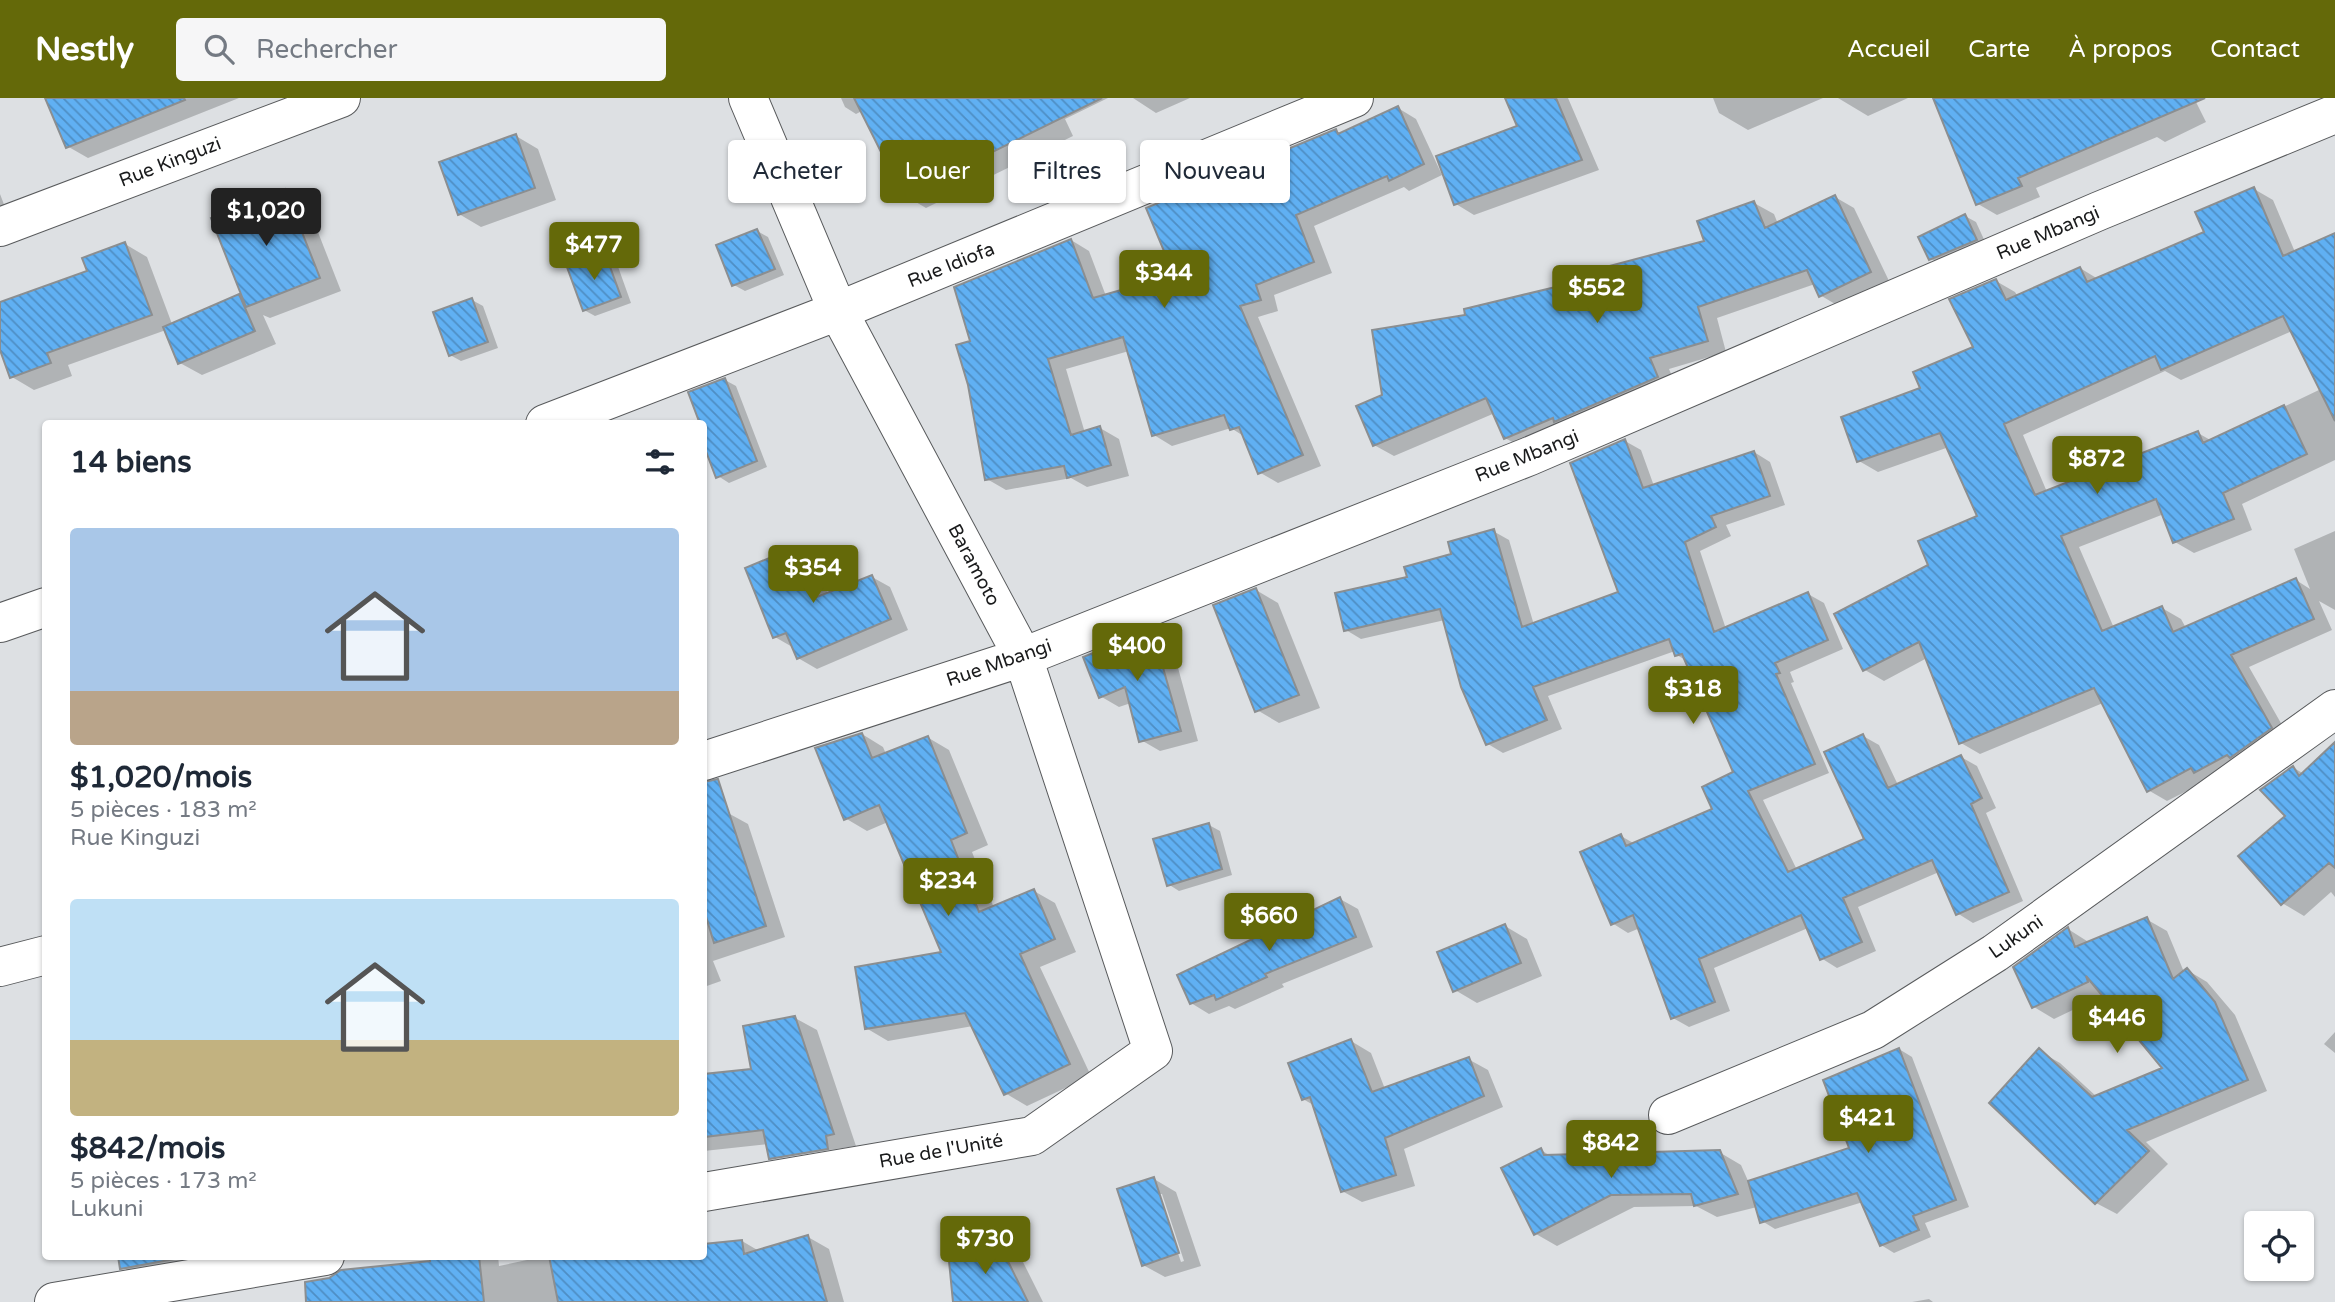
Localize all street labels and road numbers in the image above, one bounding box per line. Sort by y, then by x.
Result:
street label: Rue Kinguzi [116,132,224,192]
street label: Rue Mbangi [1993,201,2103,265]
street label: Rue Idiofa [904,238,998,292]
street label: Rue Mbangi [1472,425,1582,487]
street label: Baramoto [943,520,1005,610]
street label: Rue Mbangi [943,635,1055,691]
street label: Lukuni [1985,911,2047,963]
street label: Rue de l'Unité [877,1129,1005,1173]

